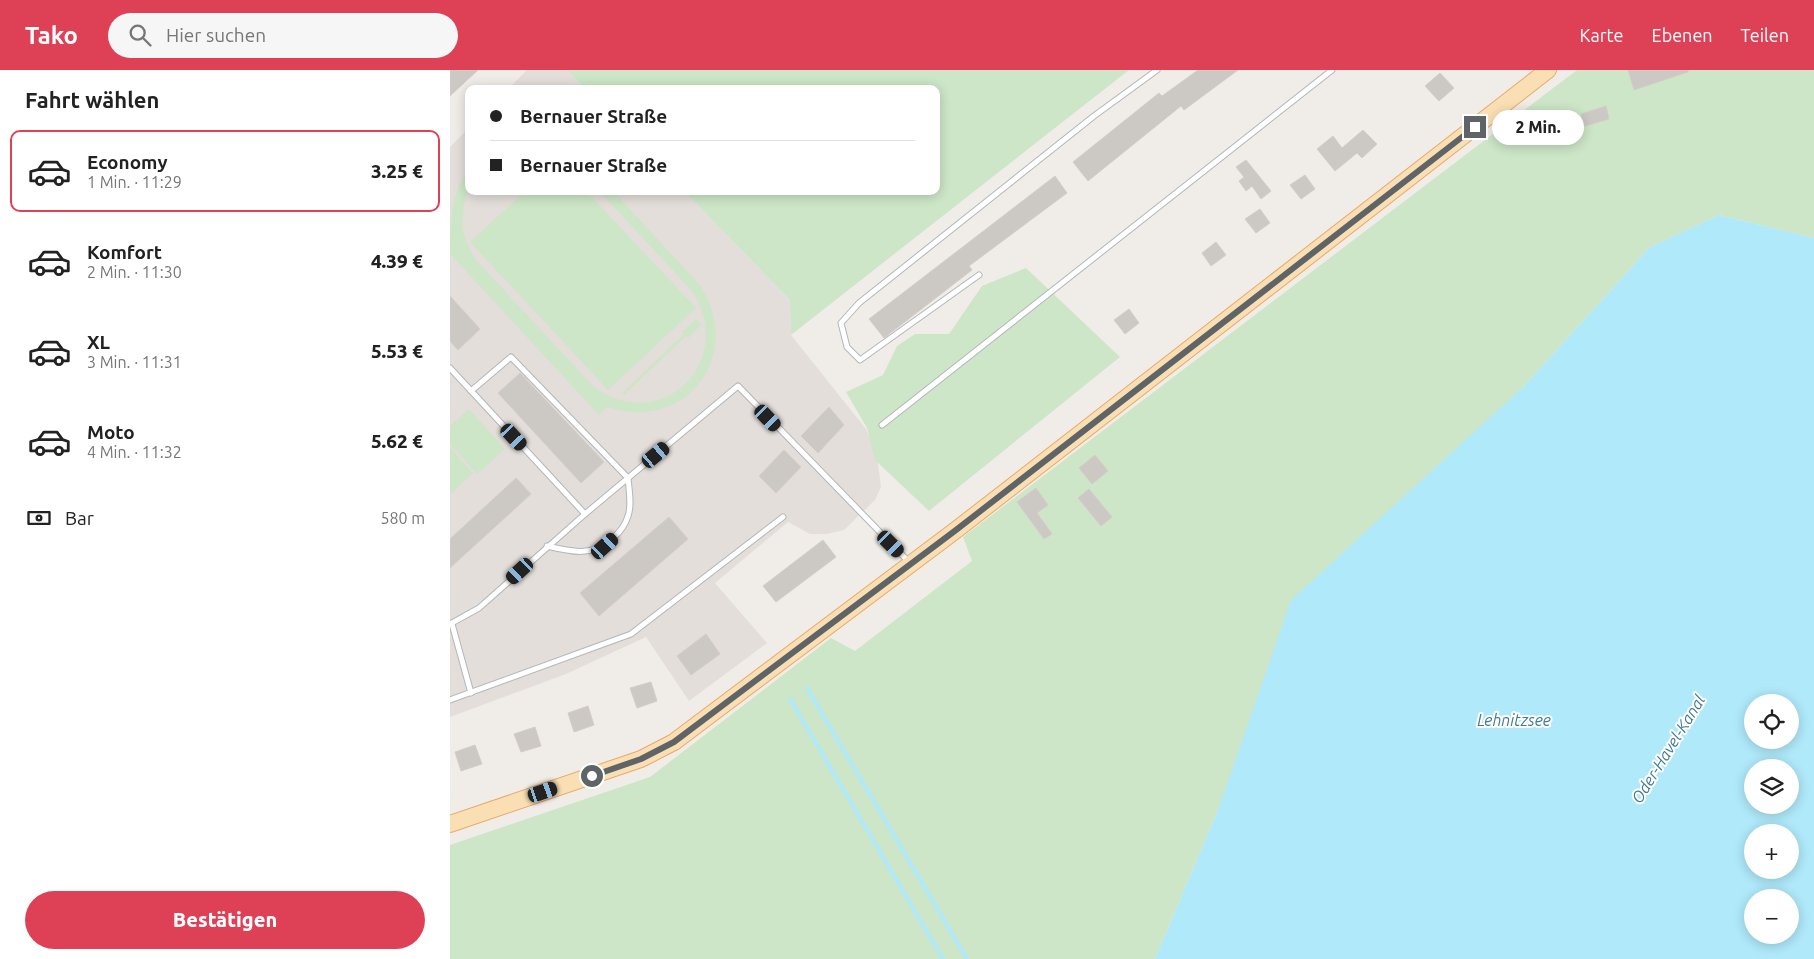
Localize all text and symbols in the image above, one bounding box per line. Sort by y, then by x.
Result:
search box [108,13,458,58]
icon: search [126,21,154,49]
text: Tako [25,22,78,49]
text: Hier suchen [166,24,266,46]
text: Karte [1580,25,1624,45]
text: Ebenen [1652,25,1713,45]
text: Teilen [1741,25,1789,45]
text: Fahrt wählen [25,87,159,112]
text: Bernauer Straße [520,105,667,127]
callout: 2 Min. [1492,110,1585,144]
route end [1464,116,1486,138]
text: 2 Min. [1515,118,1561,136]
icon: car [27,149,72,194]
text: Economy [87,151,168,173]
text: Bernauer Straße [520,154,667,176]
text: 3.25 € [371,160,423,182]
text: 1 Min. · 11:29 [87,173,182,191]
icon: car [27,239,72,284]
text: Komfort [87,241,162,263]
text: 4.39 € [371,250,423,272]
text: 2 Min. · 11:30 [87,263,182,281]
icon: car [27,329,72,374]
text: XL [87,331,110,353]
text: 5.53 € [371,340,423,362]
text: 3 Min. · 11:31 [87,353,182,371]
car [752,402,783,434]
icon: car [27,419,72,464]
text: Moto [87,421,135,443]
car [498,421,529,453]
text: 5.62 € [371,430,423,452]
car [639,440,672,470]
text: 4 Min. · 11:32 [87,443,182,461]
icon: cash [25,504,53,532]
text: Bar [65,507,94,529]
text: 580 m [380,509,425,527]
car [875,528,906,560]
car [588,530,621,562]
car [503,555,536,587]
water label: Oder-Havel-Kanal [1627,691,1709,806]
map controls [1744,694,1799,944]
button: locate [1744,694,1799,749]
water label: Lehnitzsee [1477,711,1551,729]
button: layers [1744,759,1799,814]
route start [581,765,603,787]
car [526,780,559,804]
button: + [1744,824,1799,879]
button: − [1744,889,1799,944]
button: Bestätigen [25,891,425,949]

